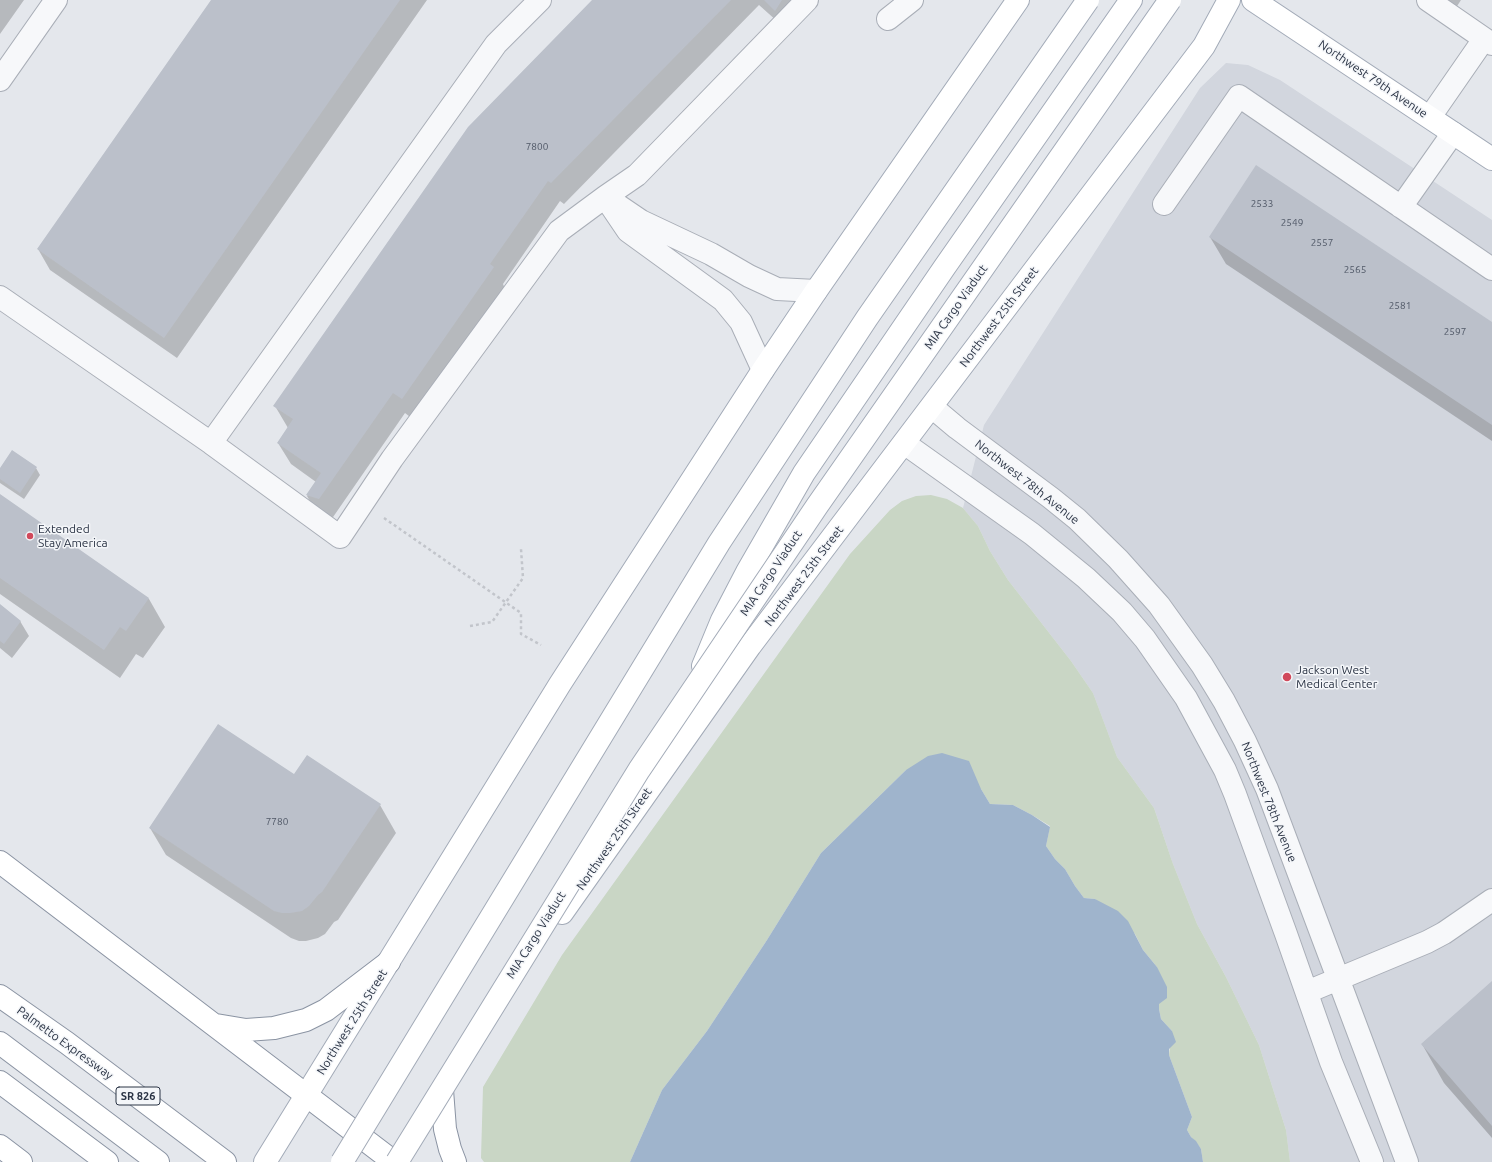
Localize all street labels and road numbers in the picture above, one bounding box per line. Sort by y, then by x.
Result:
street label: Northwest 79th Avenue [1316,37,1430,121]
street label: MIA Cargo Viaduct [921,262,991,352]
street label: Northwest 25th Street [957,264,1041,370]
street label: Northwest 78th Avenue [972,437,1082,527]
street label: Northwest 25th Street [762,523,846,629]
street label: MIA Cargo Viaduct [737,528,805,618]
street label: Northwest 78th Avenue [1238,740,1300,864]
street label: Northwest 25th Street [573,785,655,893]
street label: MIA Cargo Viaduct [503,889,569,981]
street label: Northwest 25th Street [314,967,390,1077]
street label: Palmetto Expressway [14,1003,116,1083]
road number: SR 826 [116,1087,160,1105]

